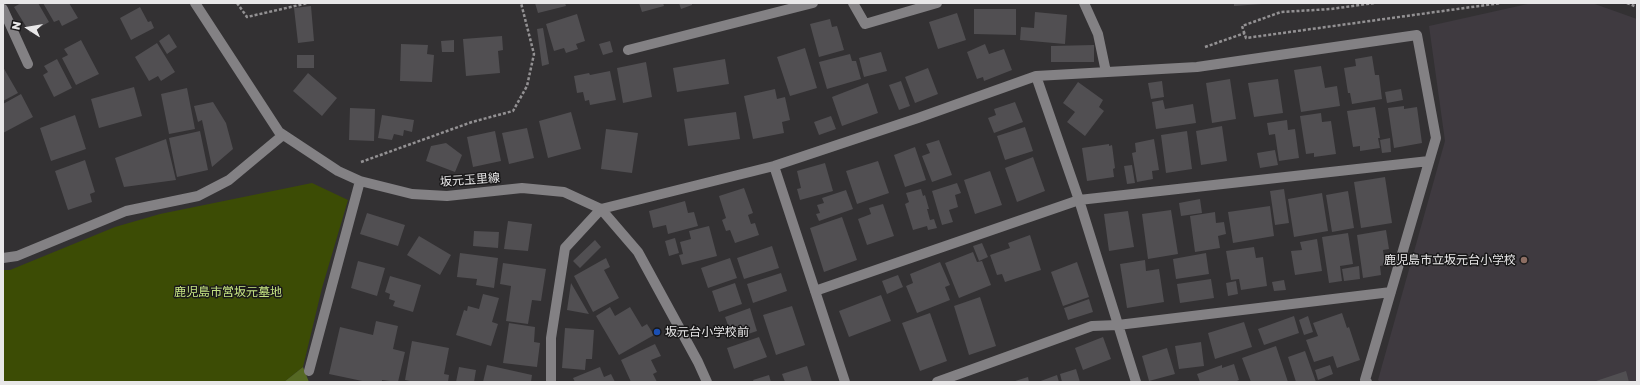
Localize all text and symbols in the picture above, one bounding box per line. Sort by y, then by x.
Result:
north arrow [8,8,48,48]
text: N [9,20,23,31]
street label: 坂元玉里線 [440,171,500,189]
place label: 鹿児島市立坂元台小学校 [1384,253,1516,267]
marker: 鹿児島市立坂元台小学校 [1519,255,1529,265]
park label: 鹿児島市営坂元墓地 [174,285,282,299]
place label: 坂元台小学校前 [665,325,749,339]
marker: 坂元台小学校前 [652,327,662,337]

